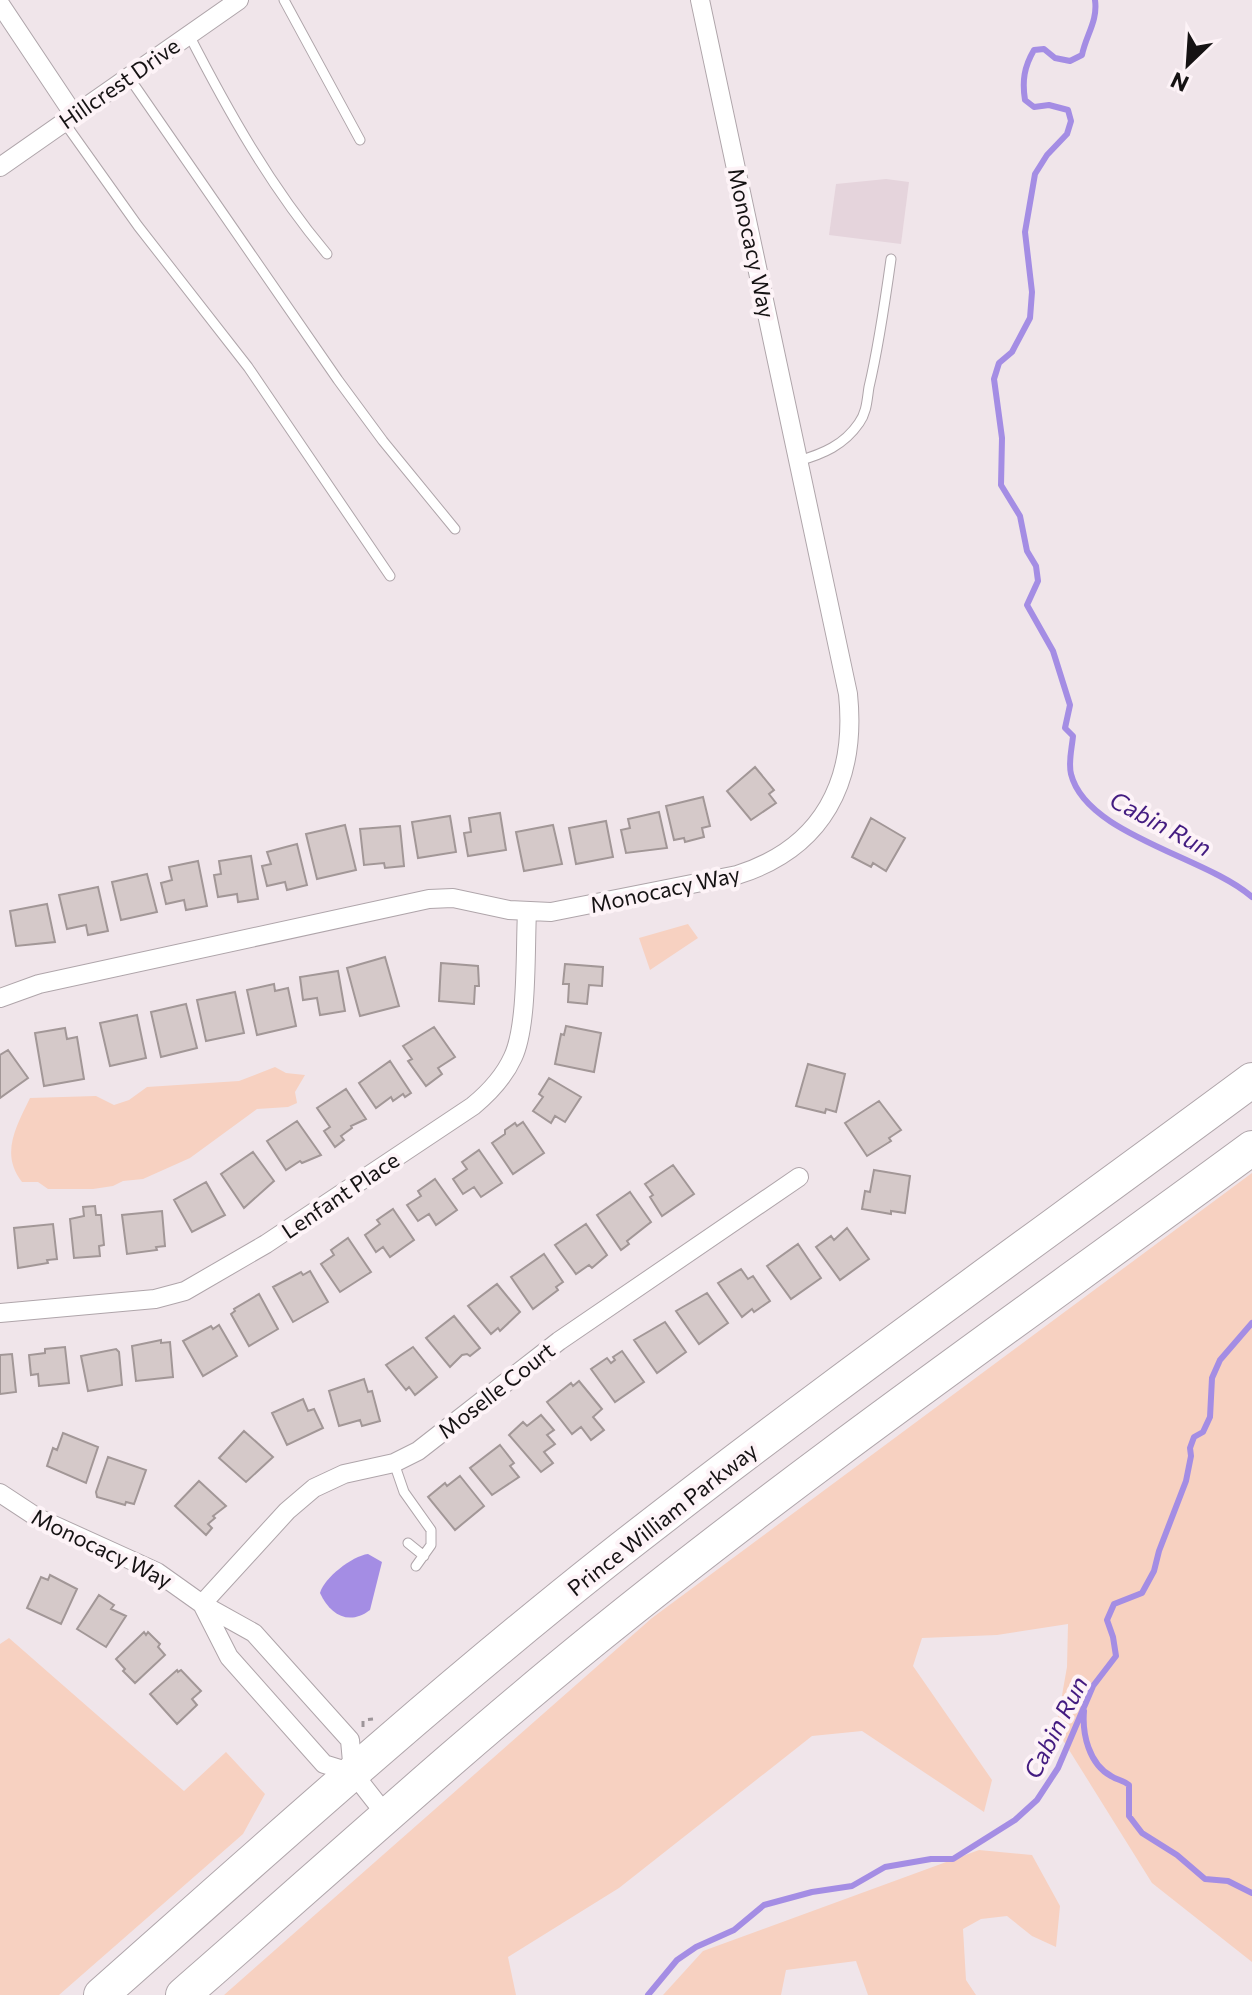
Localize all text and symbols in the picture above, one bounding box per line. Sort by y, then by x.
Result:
north arrow [1148,24,1228,104]
street label: Hillcrest Drive [54,32,184,134]
text: N [1166,67,1193,98]
street label: Monocacy Way [723,166,781,320]
water label: Cabin Run [1105,784,1217,862]
street label: Monocacy Way [588,860,742,918]
street label: Lenfant Place [276,1146,404,1244]
street label: Moselle Court [432,1336,560,1444]
street label: Prince William Parkway [562,1436,762,1602]
street label: Monocacy Way [27,1502,177,1594]
water label: Cabin Run [1017,1671,1093,1783]

